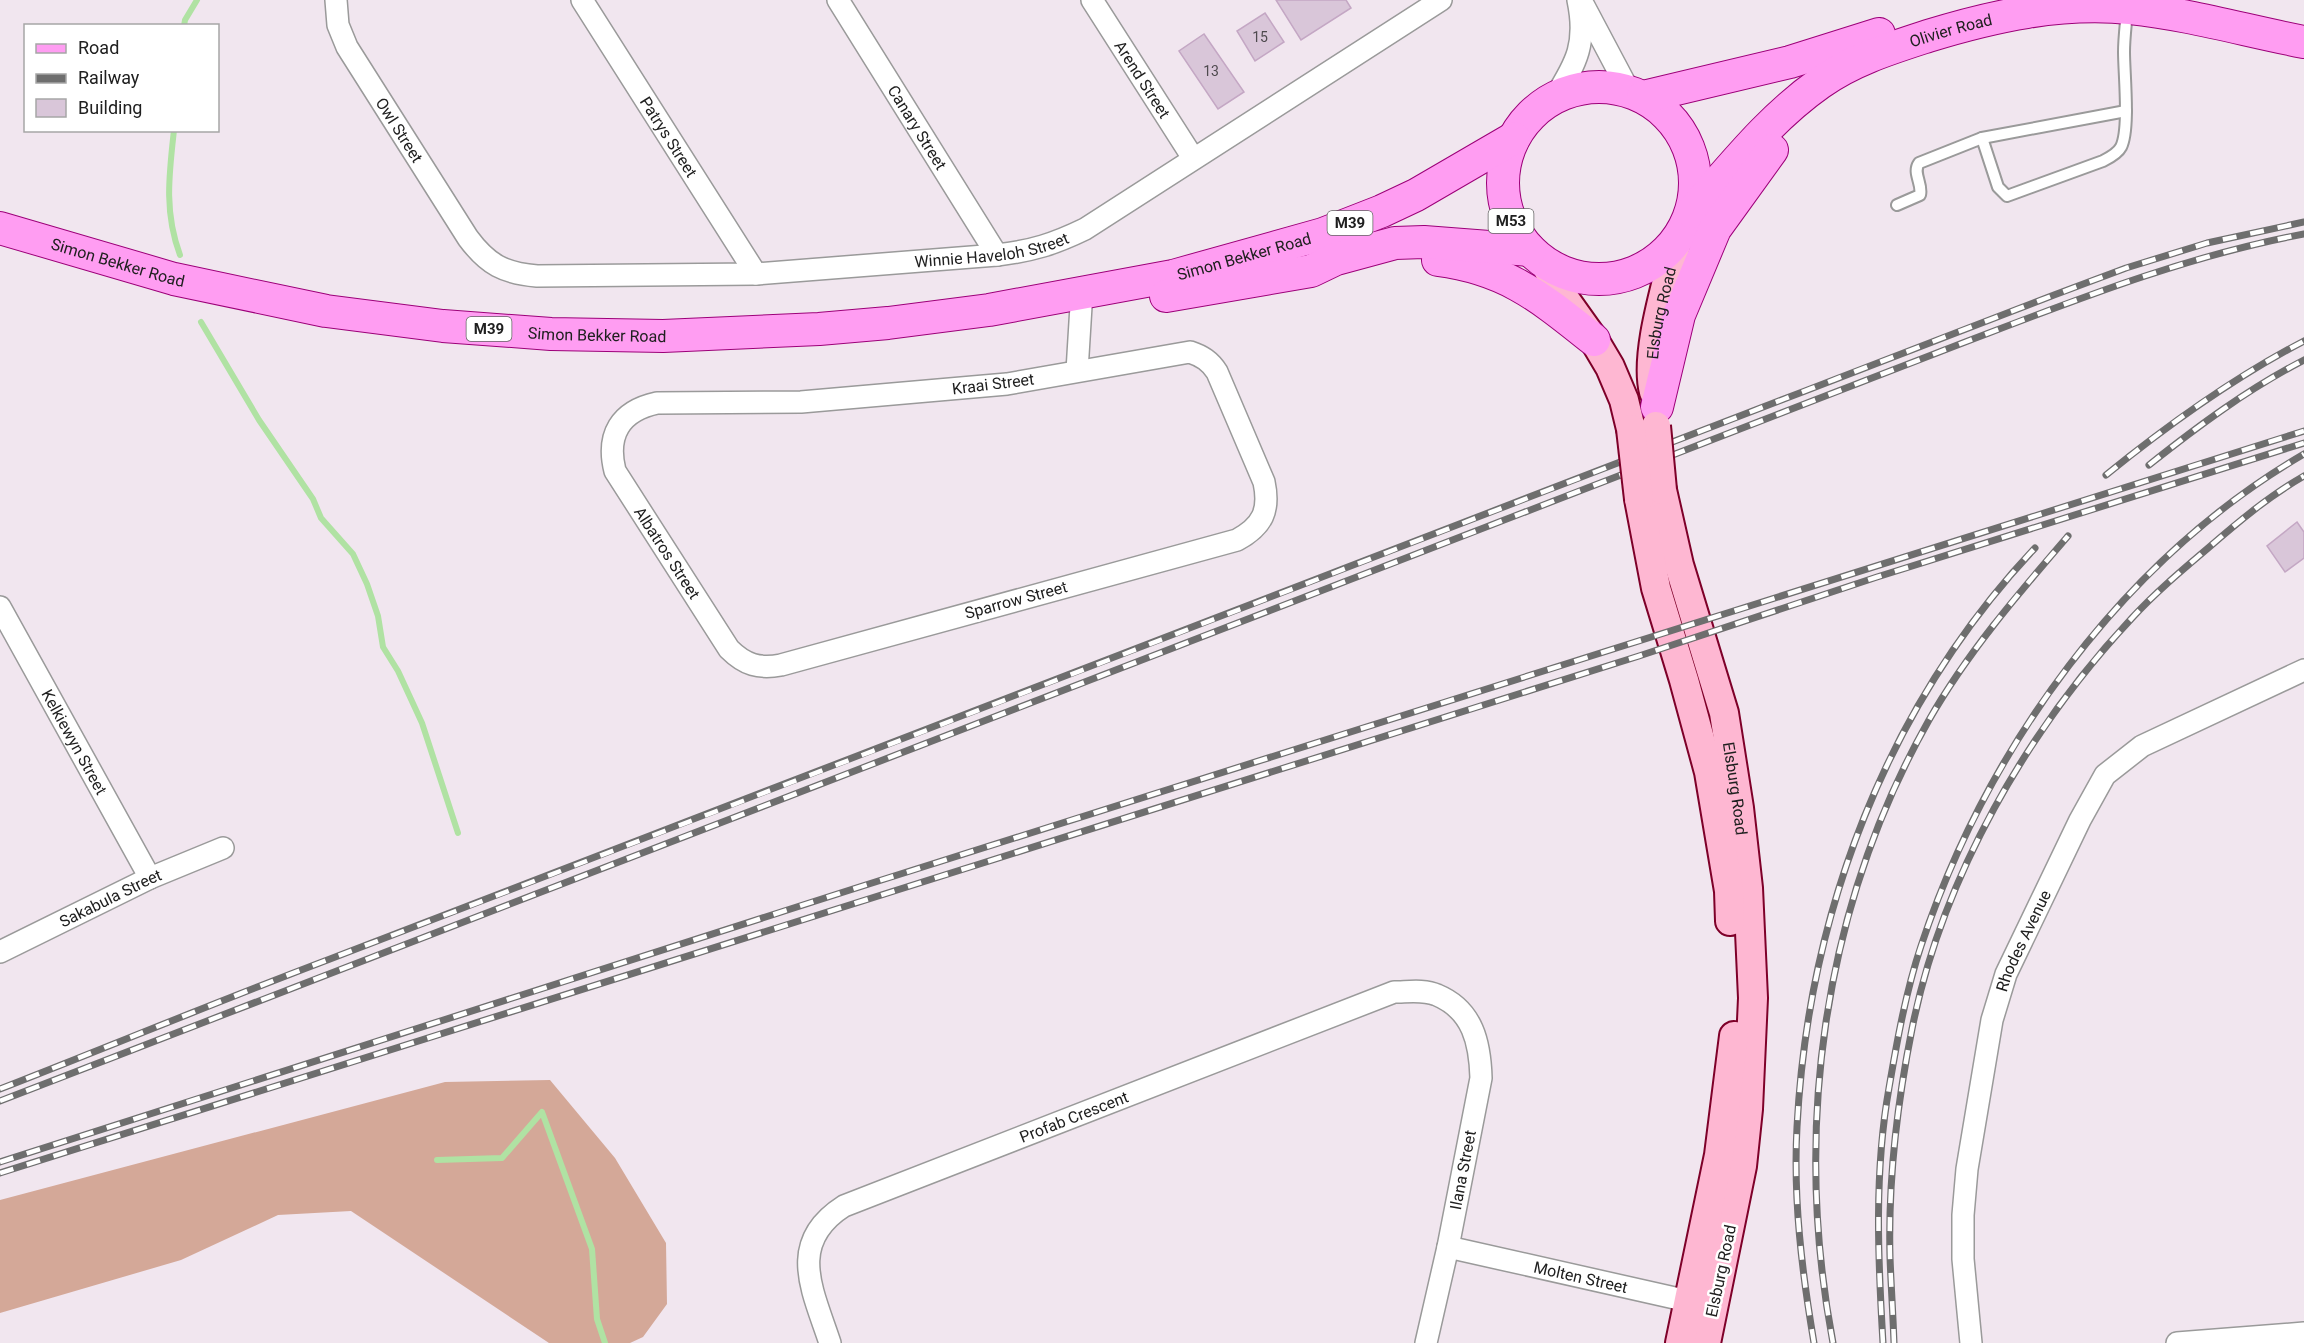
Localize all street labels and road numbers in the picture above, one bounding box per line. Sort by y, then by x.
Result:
street label: Olivier Road [1907,10,1994,51]
street label: Arend Street [1111,37,1174,122]
street label: Canary Street [884,82,951,173]
street label: Patrys Street [636,93,701,180]
street label: Owl Street [372,94,427,166]
road number: M53 [1488,209,1534,233]
road number: M39 [1328,211,1372,235]
street label: Winnie Haveloh Street [914,228,1071,271]
street label: Simon Bekker Road [1175,228,1313,284]
street label: Simon Bekker Road [49,234,187,291]
street label: Elsburg Road [1643,265,1680,360]
road number: M39 [466,317,512,341]
street label: Simon Bekker Road [527,323,666,346]
street label: Kraai Street [951,370,1035,398]
street label: Albatros Street [630,503,704,603]
street label: Sparrow Street [963,577,1069,623]
street label: Kelkiewyn Street [38,686,111,798]
street label: Elsburg Road [1719,741,1751,836]
street label: Sakabula Street [56,865,164,931]
street label: Rhodes Avenue [1992,887,2055,994]
street label: Profab Crescent [1017,1087,1131,1146]
street label: Ilana Street [1446,1129,1480,1211]
street label: Elsburg Road [1702,1223,1740,1319]
street label: Molten Street [1532,1257,1629,1297]

